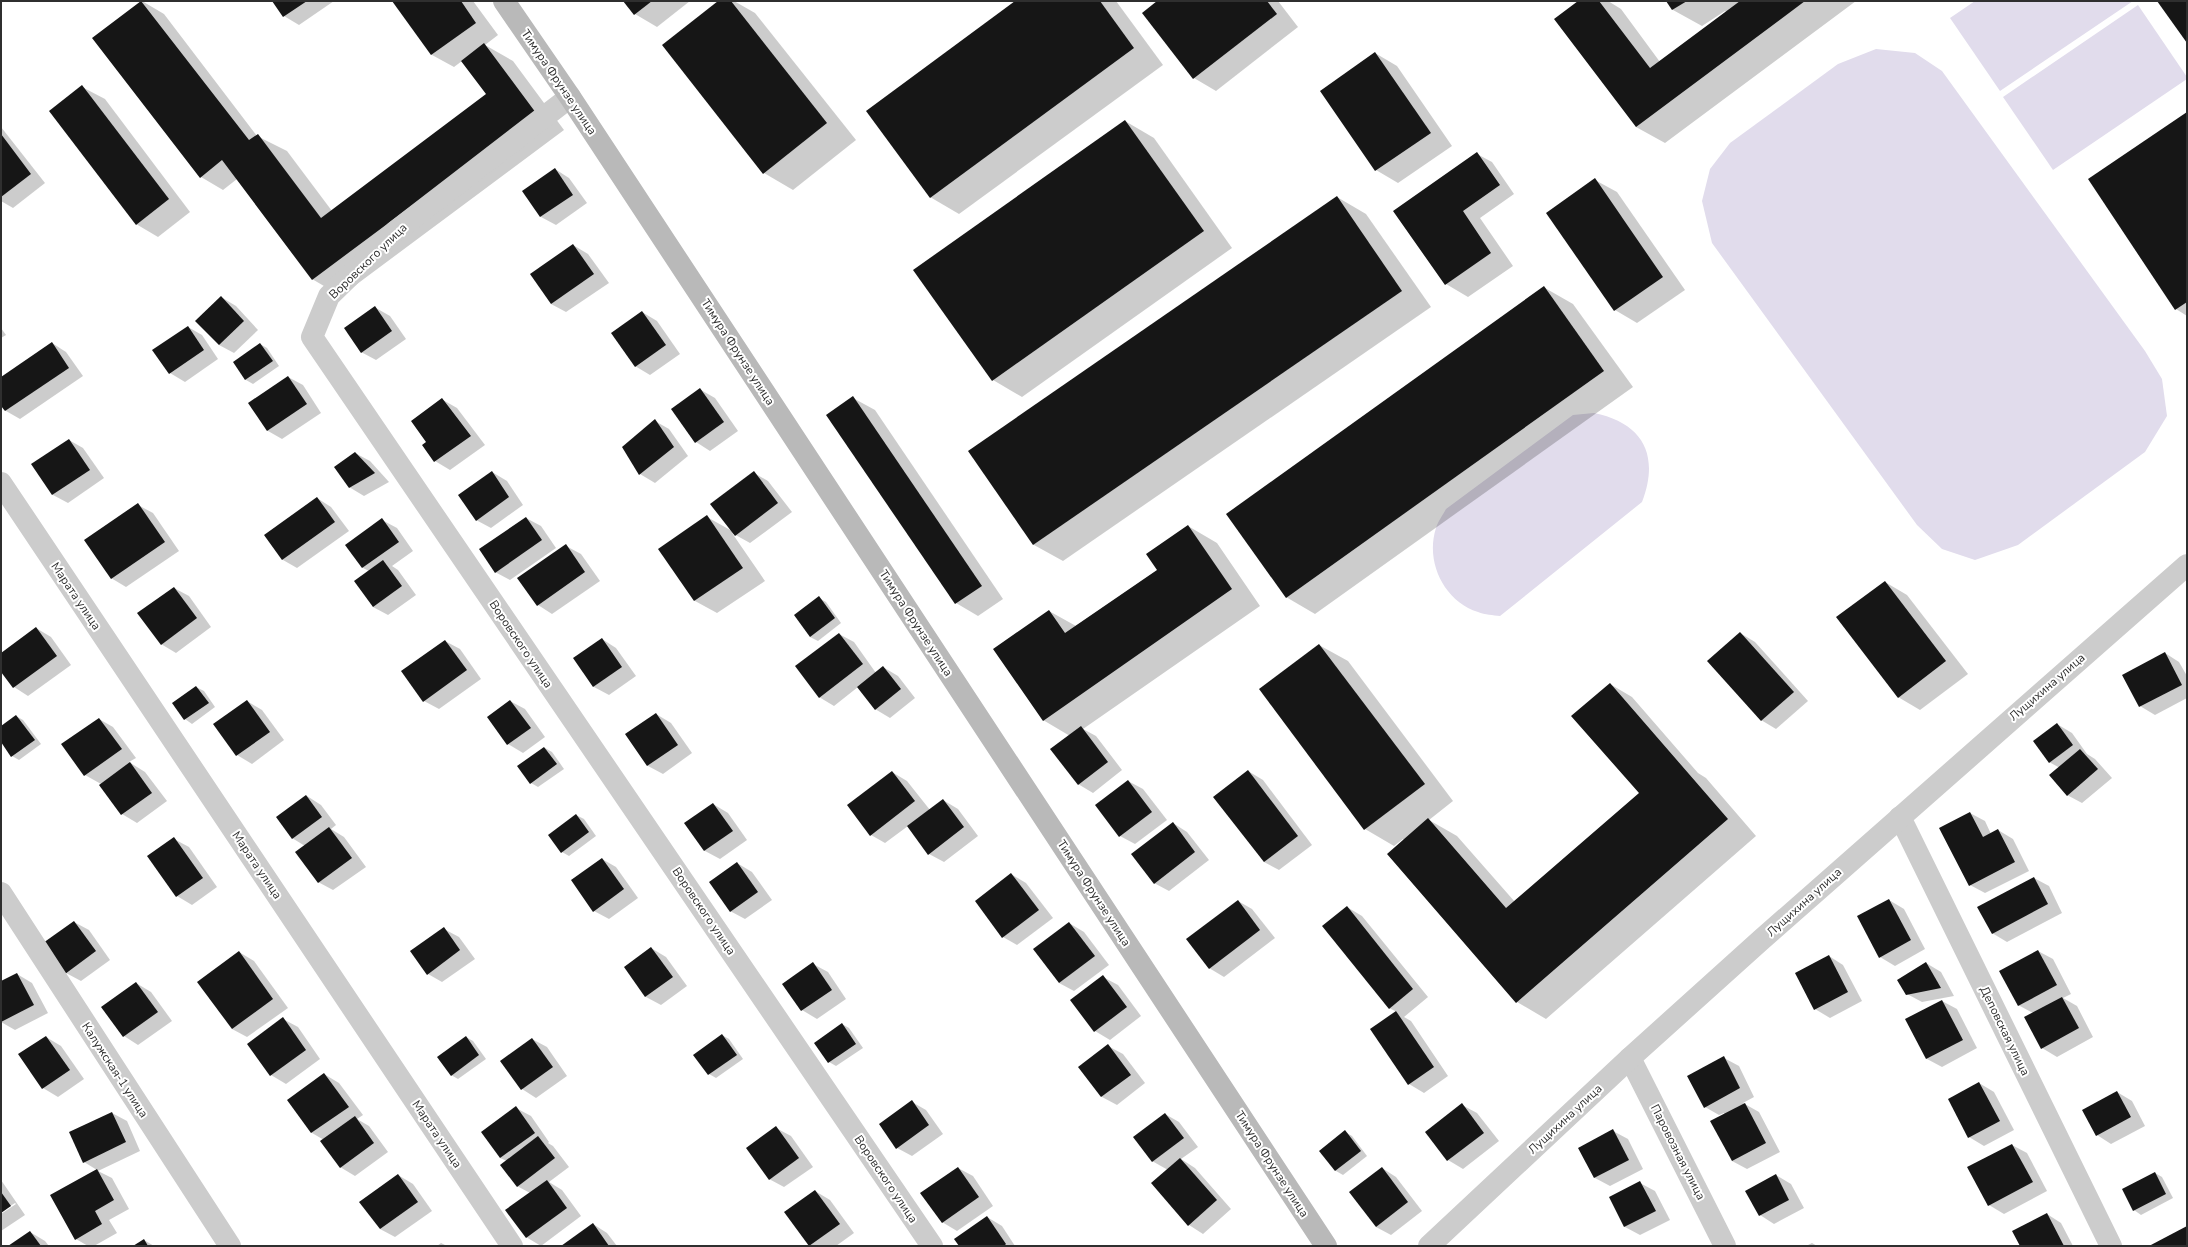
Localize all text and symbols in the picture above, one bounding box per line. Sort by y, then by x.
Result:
street label: Тимура Фрунзе улица [518,26,600,138]
street label: Воровского улица [325,220,411,302]
street label: Тимура Фрунзе улица [698,296,778,408]
street label: Марата улица [47,559,105,633]
street label: Тимура Фрунзе улица [876,567,956,679]
street label: Воровского улица [486,597,556,691]
street label: Лущихина улица [2006,650,2088,724]
street label: Марата улица [228,828,286,902]
street label: Тимура Фрунзе улица [1054,837,1134,949]
street label: Воровского улица [669,864,739,958]
street label: Лущихина улица [1763,864,1845,940]
street label: Деповская улица [1976,984,2034,1078]
street label: Калужская-1 улица [78,1019,152,1121]
street label: Лущихина улица [1525,1081,1605,1157]
street label: Марата улица [408,1097,466,1171]
street label: Паровозная улица [1647,1101,1709,1203]
street label: Тимура Фрунзе улица [1232,1108,1312,1220]
street label: Воровского улица [851,1132,921,1226]

